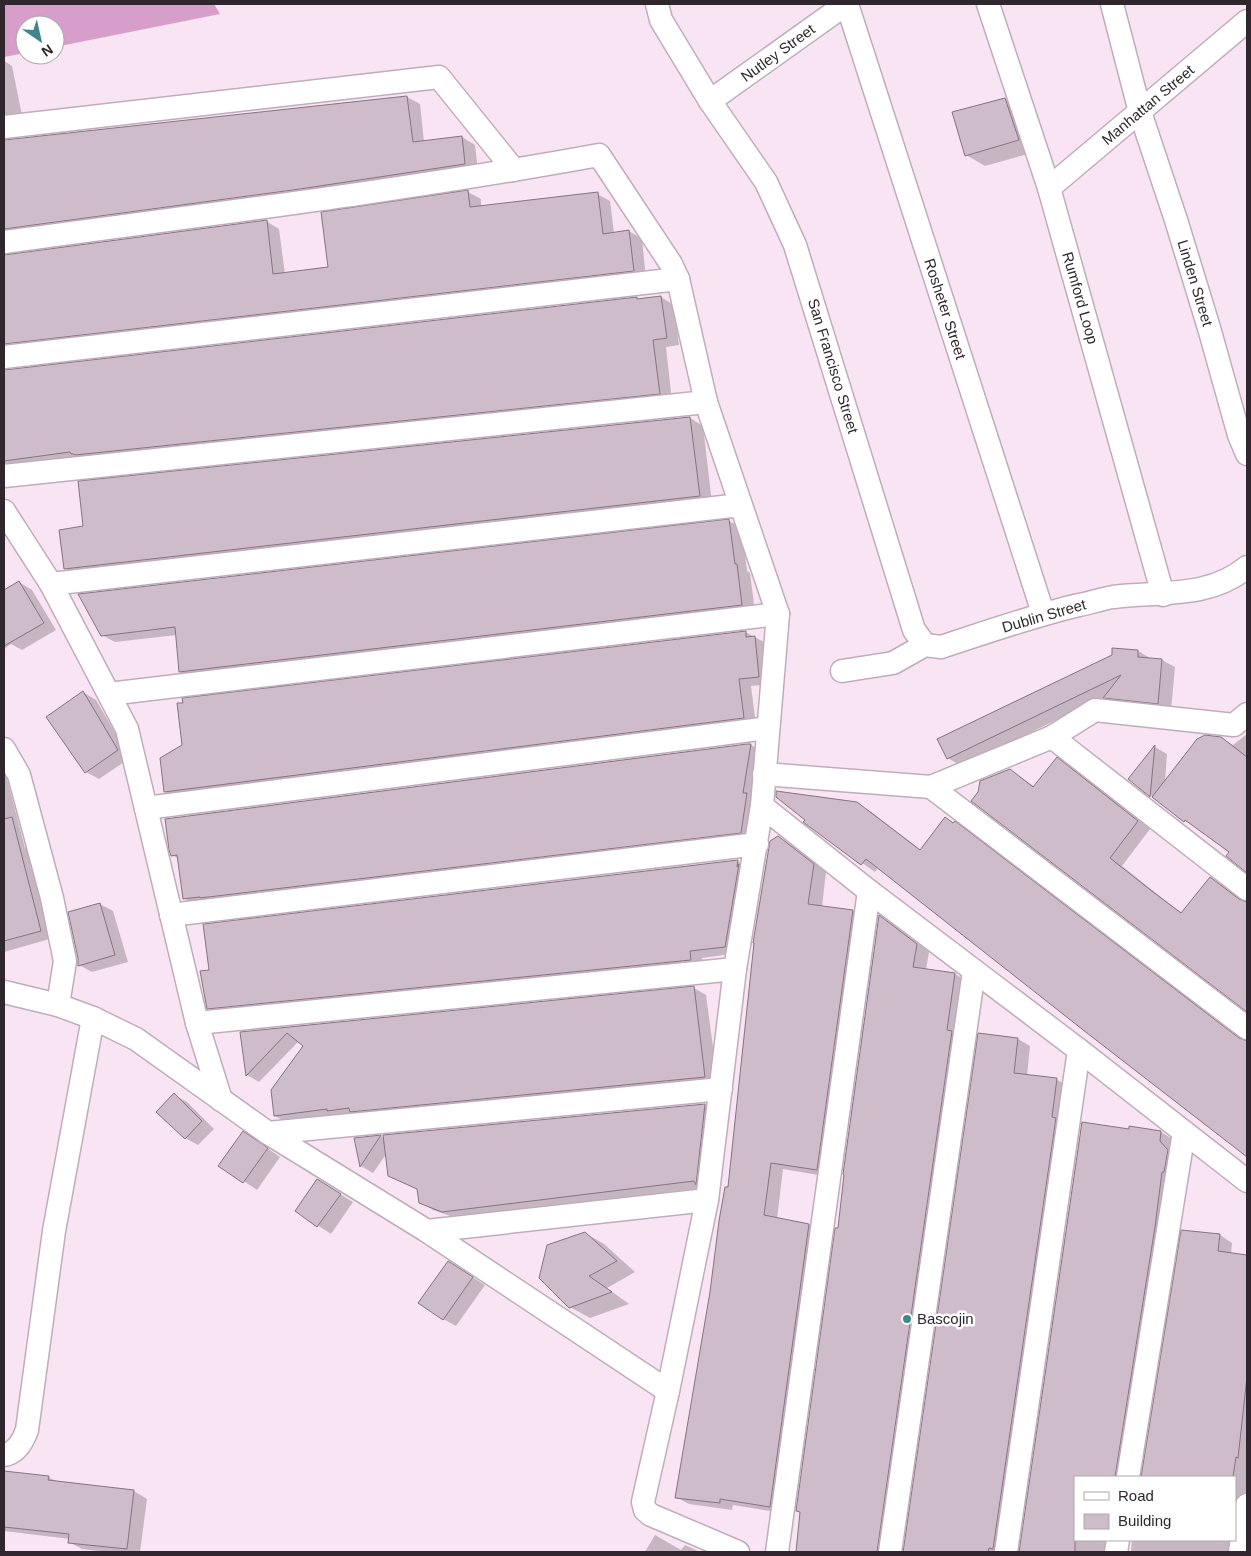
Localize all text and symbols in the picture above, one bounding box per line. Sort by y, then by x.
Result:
north arrow [15,15,65,65]
street label: Nutley Street [738,20,818,85]
text: N [39,41,56,60]
street label: Manhattan Street [1098,61,1198,148]
street label: Linden Street [1174,238,1217,329]
street label: Rumford Loop [1059,250,1102,346]
street label: Rosheter Street [921,256,970,362]
street label: San Francisco Street [805,296,862,436]
street label: Dublin Street [1000,595,1089,636]
place label: Bascojin [917,1310,974,1327]
marker: Bascojin [901,1313,913,1325]
legend [1074,1476,1236,1541]
text: Road [1118,1487,1154,1504]
text: Building [1118,1512,1171,1529]

